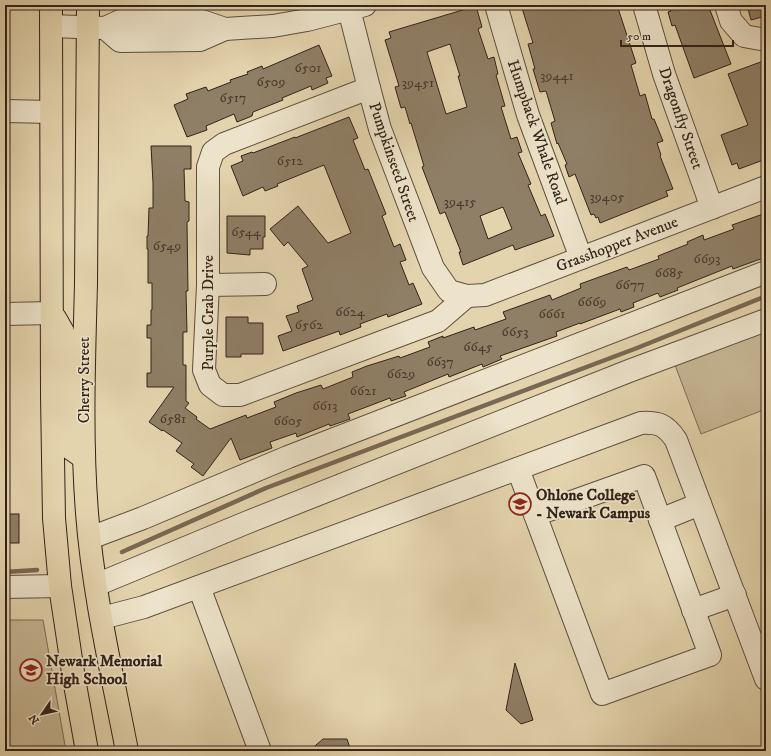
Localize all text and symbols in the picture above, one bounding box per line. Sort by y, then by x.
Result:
scale bar [621,22,733,48]
text: 50 m [627,29,651,44]
street label: Humpback Whale Road [503,57,571,207]
house number: 6501 [295,59,321,77]
street label: Dragonfly Street [654,64,708,172]
house number: 39441 [540,67,574,85]
house number: 6509 [257,73,285,91]
house number: 39451 [402,74,434,92]
house number: 6517 [220,89,246,107]
street label: Pumpkinseed Street [364,100,424,224]
house number: 6512 [277,152,303,170]
house number: 39405 [590,188,624,206]
house number: 39415 [444,193,476,211]
street label: Grasshopper Avenue [553,211,681,276]
house number: 6544 [231,223,262,241]
house number: 6549 [153,237,181,255]
house number: 6693 [694,250,720,268]
street label: Purple Crab Drive [198,255,218,371]
house number: 6685 [655,264,683,282]
house number: 6677 [615,276,645,294]
house number: 6669 [578,293,606,311]
house number: 6624 [335,303,366,321]
house number: 6661 [539,305,565,323]
house number: 6562 [295,316,323,334]
house number: 6653 [502,323,528,341]
street label: Cherry Street [74,337,94,423]
house number: 6645 [463,338,493,356]
house number: 6637 [426,353,454,371]
house number: 6629 [387,365,415,383]
house number: 6621 [350,382,376,400]
house number: 6613 [313,397,337,415]
house number: 6581 [160,410,186,428]
house number: 6605 [273,412,303,430]
place label: Ohlone College - Newark Campus [536,485,651,523]
school or university icon: Ohlone College - Newark Campus [507,491,533,517]
place label: Newark Memorial High School [46,651,163,689]
school or university icon: Newark Memorial High School [18,657,44,683]
north arrow [22,694,62,734]
text: N [26,711,43,727]

